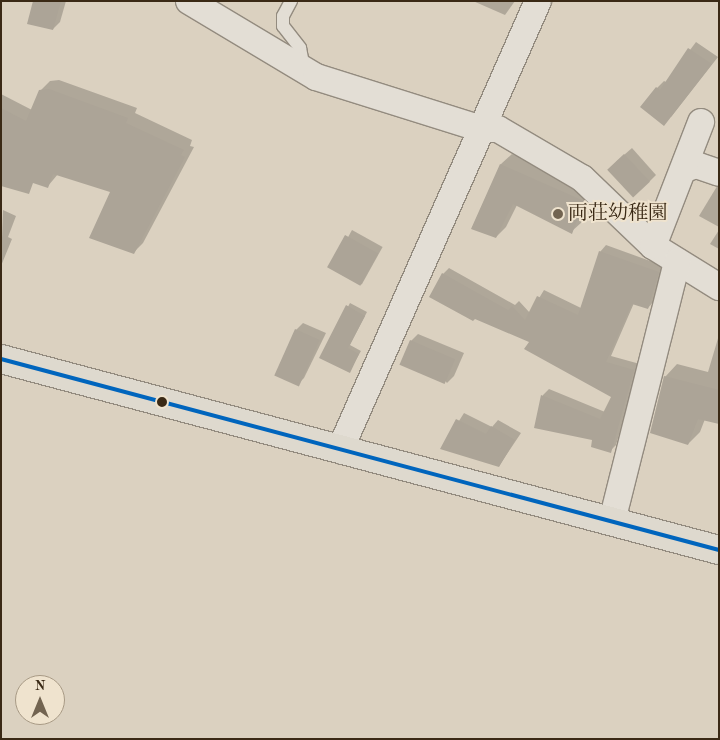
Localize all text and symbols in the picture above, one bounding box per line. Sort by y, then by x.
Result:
place label: 両荘幼稚園 [568,202,668,226]
marker: 両荘幼稚園 [552,208,564,220]
unlabelled marker [157,397,167,407]
north arrow [15,675,65,725]
text: N [35,679,45,693]

